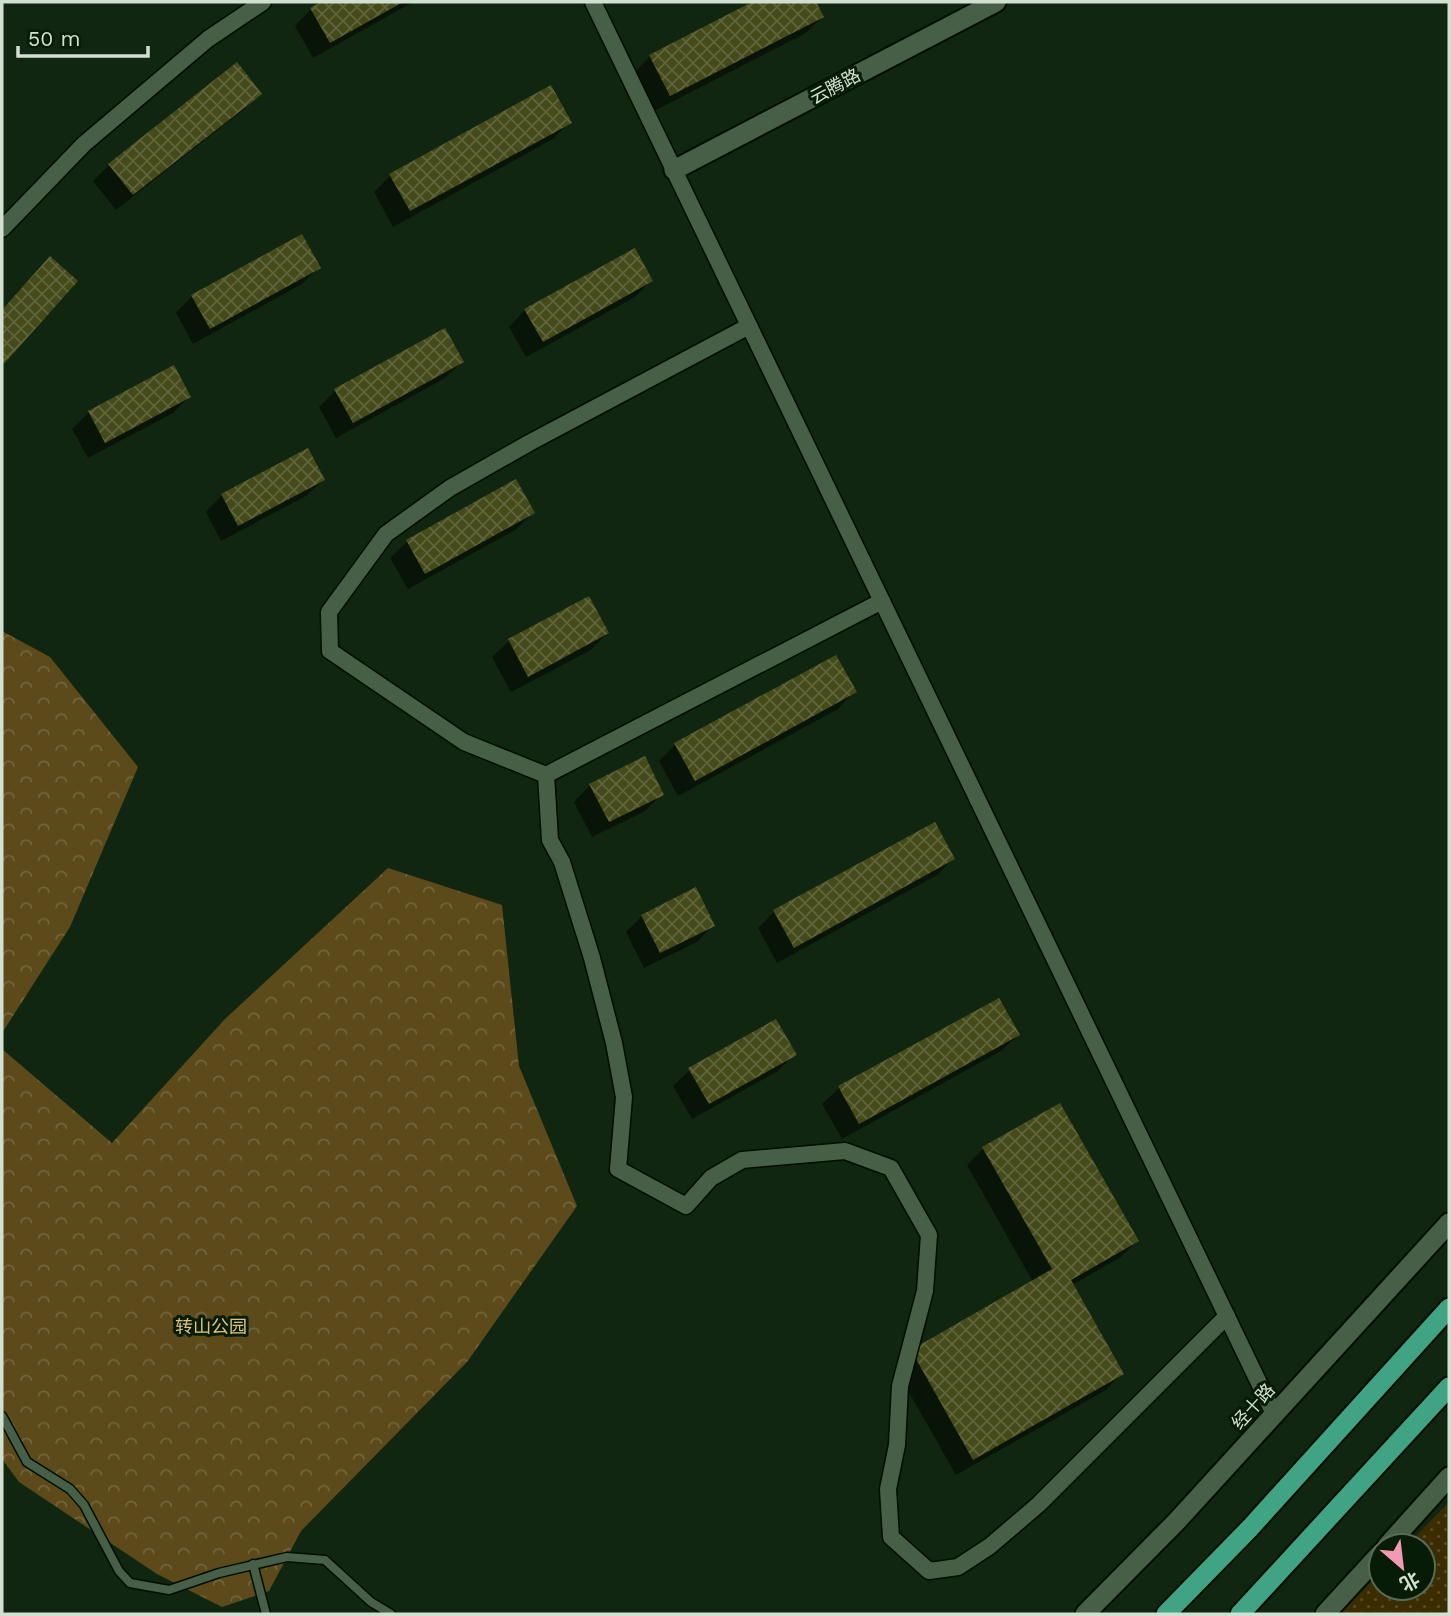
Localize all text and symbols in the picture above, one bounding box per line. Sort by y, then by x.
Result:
scale bar [18,14,147,58]
text: 50 m [28,26,80,51]
street label: 云腾路 [806,64,864,108]
park label: 转山公园 [175,1316,247,1337]
street label: 经十路 [1227,1379,1279,1433]
north arrow [1367,1532,1437,1602]
text: 北 [1396,1567,1424,1596]

